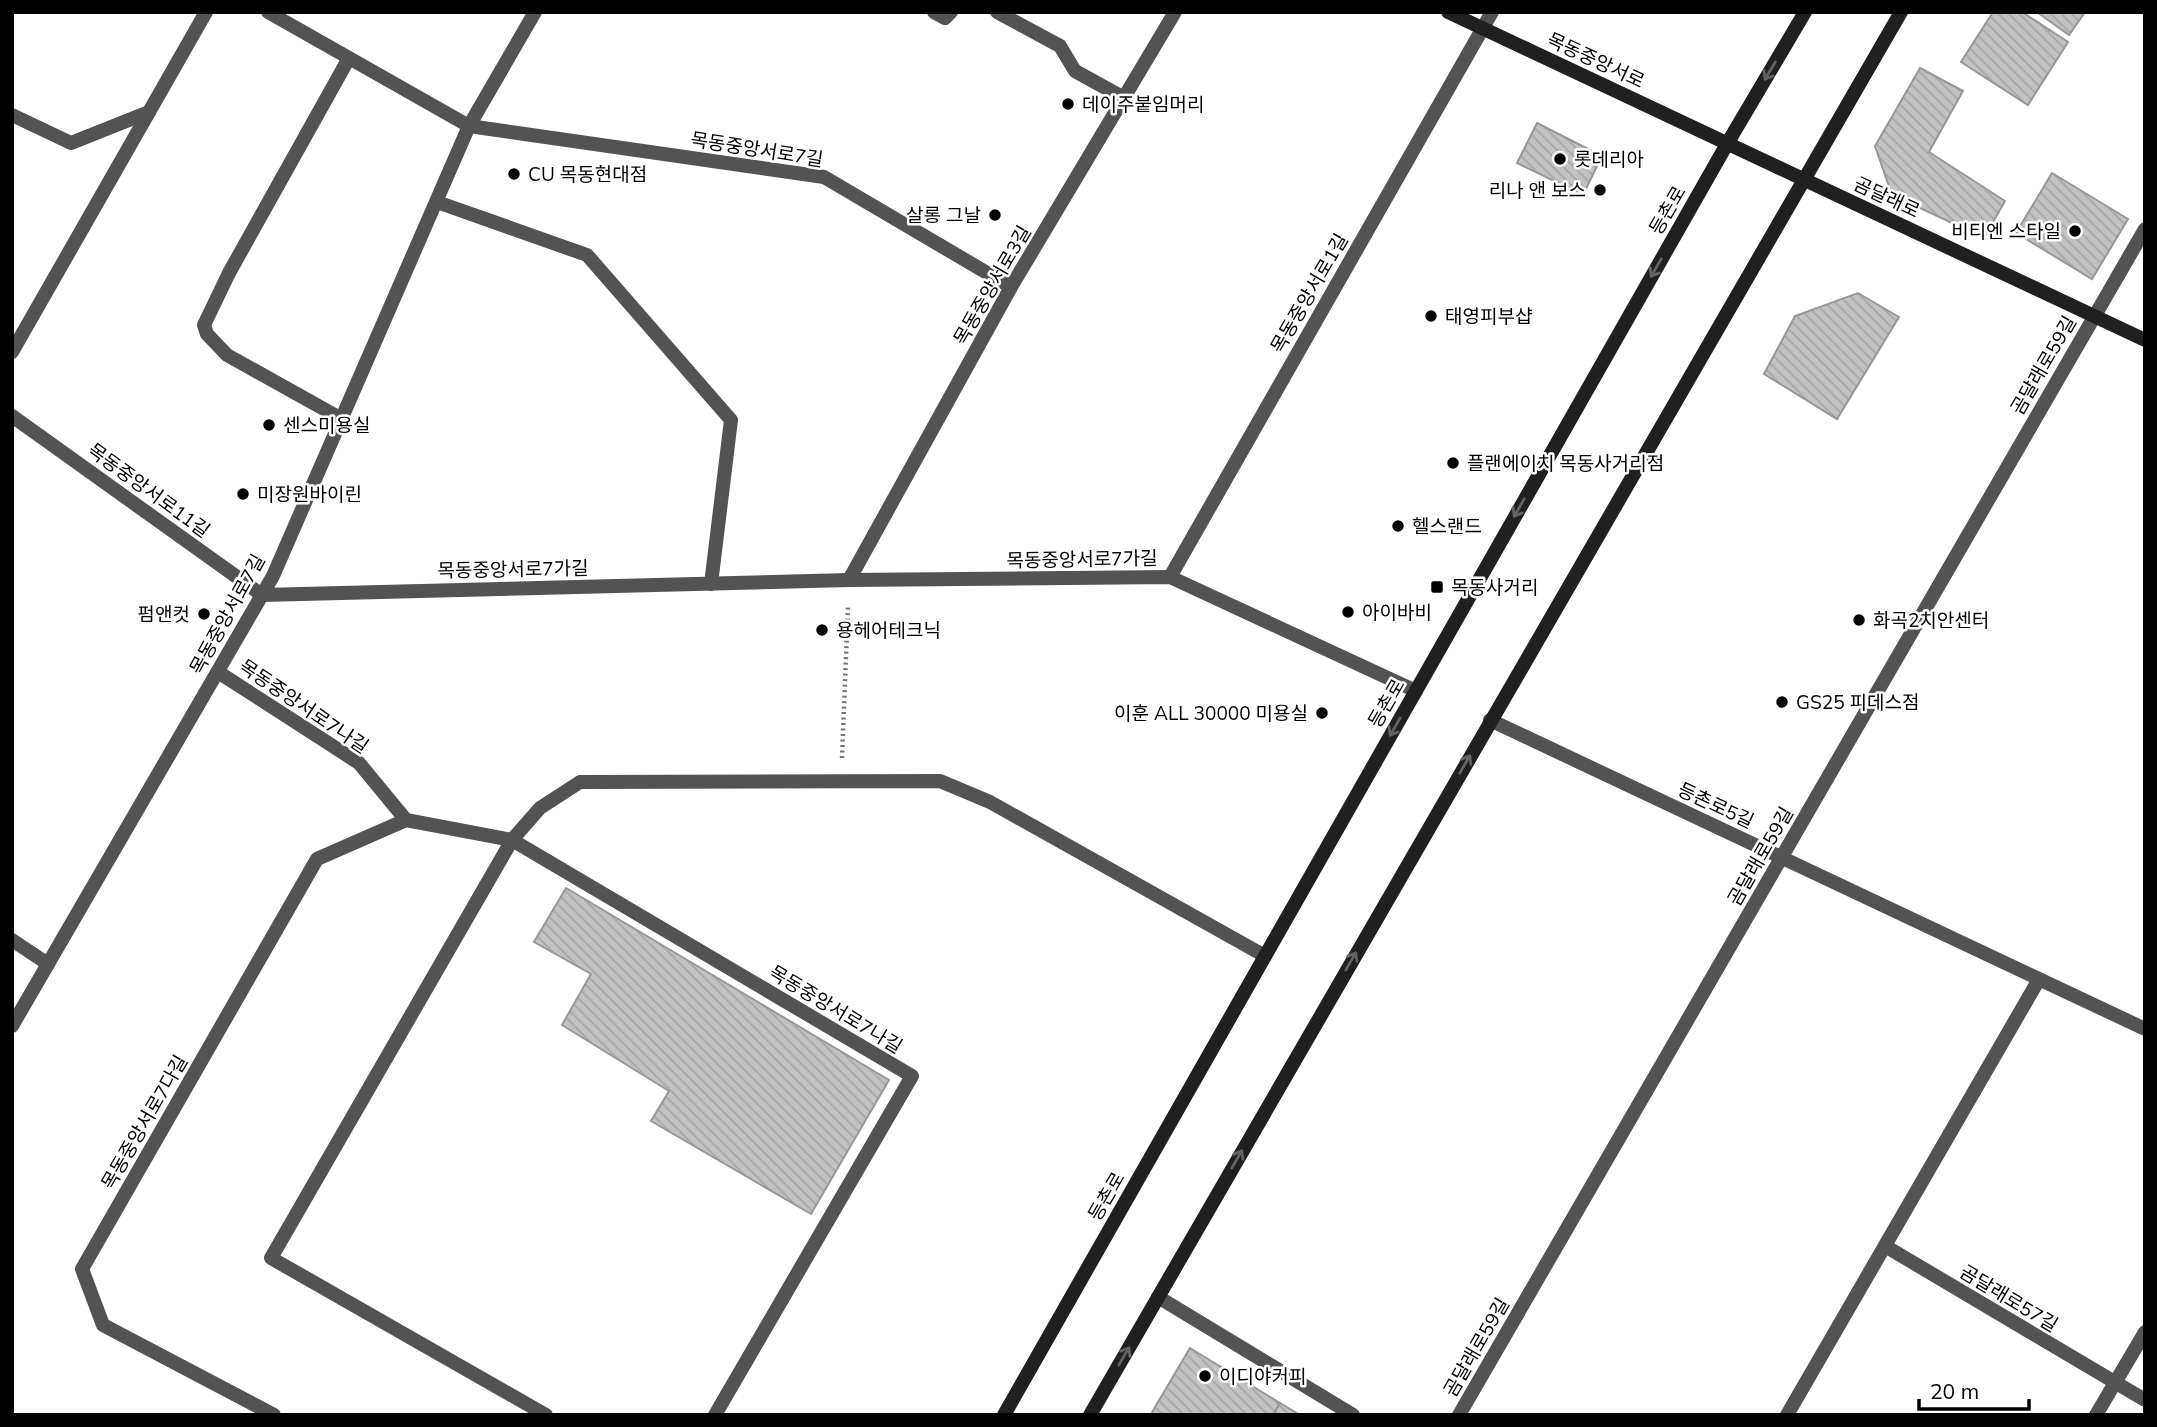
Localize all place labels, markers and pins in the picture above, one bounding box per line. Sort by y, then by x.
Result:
place label: 데이주붙임머리 [1082,92,1204,116]
marker: 데이주붙임머리 [1060,96,1076,112]
place label: 롯데리아 [1574,147,1644,171]
marker: 롯데리아 [1552,151,1568,167]
place label: CU 목동현대점 [528,162,647,186]
marker: CU 목동현대점 [506,166,522,182]
place label: 리나 앤 보스 [1489,178,1586,202]
marker: 리나 앤 보스 [1592,182,1608,198]
place label: 살롱 그날 [906,203,981,227]
marker: 살롱 그날 [987,207,1003,223]
place label: 비티엔 스타일 [1951,219,2061,243]
marker: 비티엔 스타일 [2067,223,2083,239]
place label: 태영피부샵 [1445,304,1532,328]
marker: 태영피부샵 [1423,308,1439,324]
place label: 센스미용실 [283,413,370,437]
marker: 센스미용실 [261,417,277,433]
place label: 플랜에이치 목동사거리점 [1467,451,1664,475]
marker: 플랜에이치 목동사거리점 [1445,455,1461,471]
place label: 미장원바이린 [257,482,362,506]
marker: 미장원바이린 [235,486,251,502]
place label: 헬스랜드 [1412,514,1482,538]
marker: 헬스랜드 [1390,518,1406,534]
place label: 목동사거리 [1451,575,1538,599]
marker: 목동사거리 [1429,579,1445,595]
place label: 아이바비 [1362,600,1432,624]
place label: 펌앤컷 [138,602,190,626]
marker: 아이바비 [1340,604,1356,620]
marker: 펌앤컷 [196,606,212,622]
place label: 화곡2치안센터 [1873,608,1989,632]
marker: 화곡2치안센터 [1851,612,1867,628]
place label: 용헤어테크닉 [836,618,941,642]
marker: 용헤어테크닉 [814,622,830,638]
place label: GS25 피데스점 [1796,690,1919,714]
marker: GS25 피데스점 [1774,694,1790,710]
place label: 이훈 ALL 30000 미용실 [1114,701,1308,725]
marker: 이훈 ALL 30000 미용실 [1314,705,1330,721]
place label: 이디야커피 [1219,1364,1306,1388]
marker: 이디야커피 [1197,1368,1213,1384]

